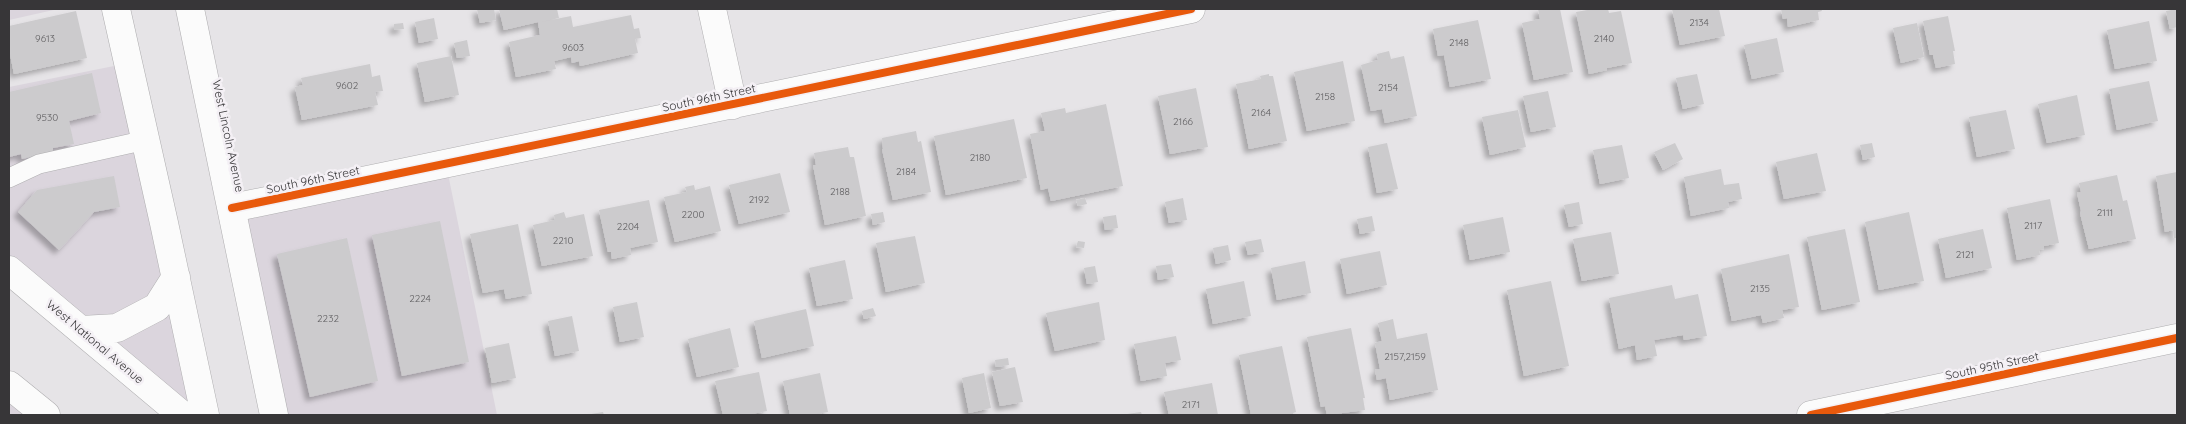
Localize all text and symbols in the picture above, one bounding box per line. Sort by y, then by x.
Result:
house number: 2134 [1689,16,1709,29]
house number: 9613 [35,32,55,45]
house number: 2140 [1594,32,1614,45]
house number: 2148 [1449,36,1469,49]
house number: 9603 [562,41,584,54]
street label: West Lincoln Avenue [209,78,248,194]
house number: 9602 [336,79,359,92]
street label: South 96th Street [661,80,757,115]
house number: 2154 [1378,81,1398,94]
house number: 2158 [1315,90,1335,103]
house number: 2164 [1251,106,1271,119]
house number: 9530 [36,111,58,124]
house number: 2166 [1173,115,1194,128]
house number: 2180 [970,151,990,164]
street label: South 96th Street [265,162,361,197]
house number: 2184 [896,165,916,178]
house number: 2188 [830,185,850,198]
house number: 2192 [749,193,770,206]
house number: 2111 [2097,206,2113,219]
house number: 2200 [682,208,705,221]
house number: 2117 [2024,219,2042,232]
house number: 2204 [617,220,639,233]
house number: 2210 [553,234,573,247]
house number: 2121 [1956,248,1974,261]
house number: 2135 [1750,282,1770,295]
house number: 2224 [409,292,431,305]
street label: West National Avenue [44,297,147,387]
house number: 2232 [317,312,339,325]
street label: South 95th Street [1944,348,2040,383]
house number: 2157,2159 [1384,350,1426,363]
house number: 2171 [1182,398,1200,411]

